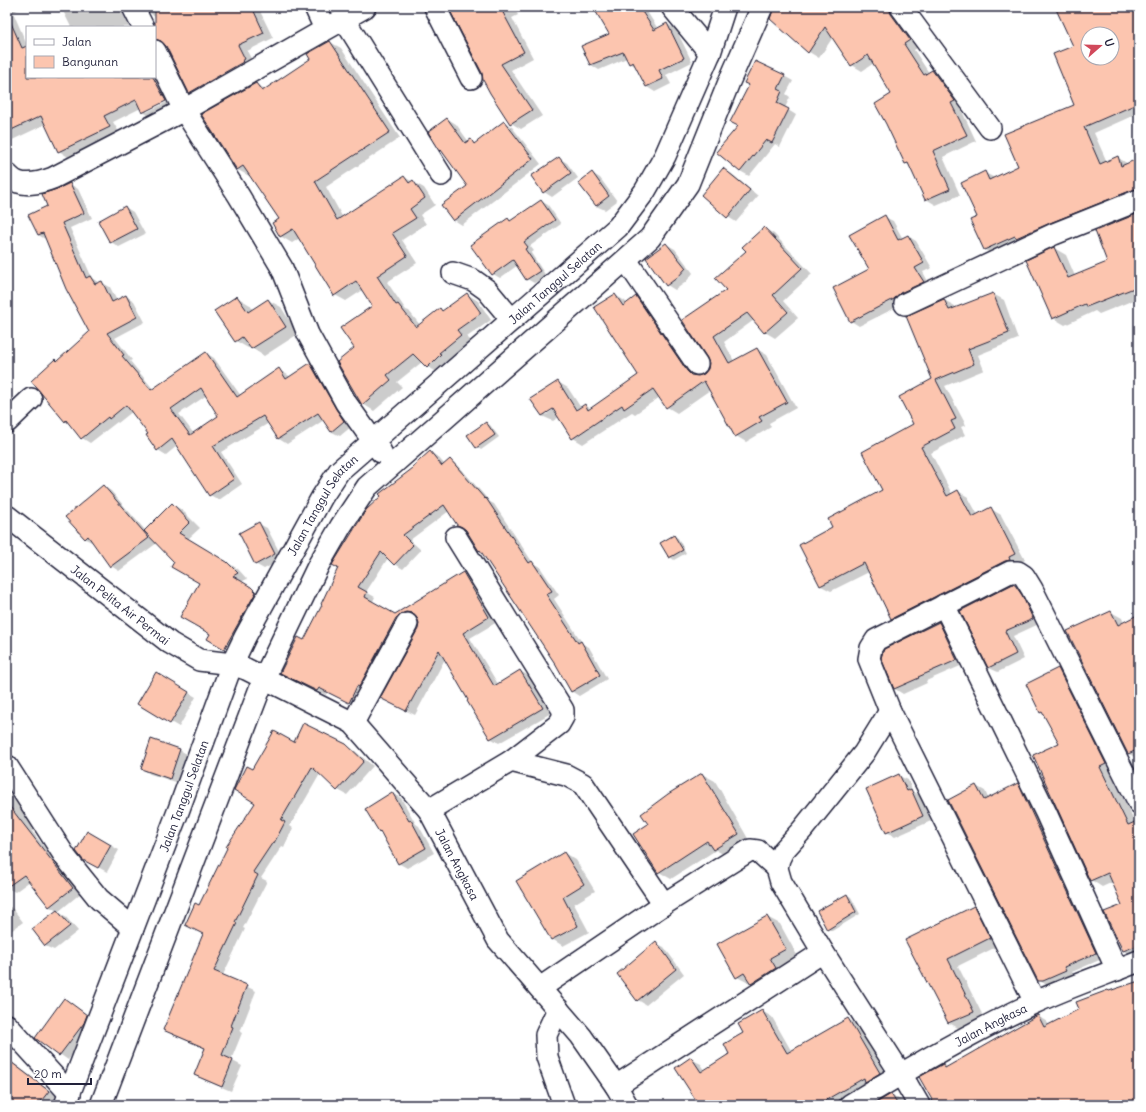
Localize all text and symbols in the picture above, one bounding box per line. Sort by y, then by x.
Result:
legend [26,26,156,78]
north arrow [1080,26,1120,66]
text: Jalan [62,34,91,49]
text: U [1102,37,1117,49]
text: Bangunan [62,54,118,69]
street label: Jalan Tanggul Selatan [505,238,604,327]
street label: Jalan Tanggul Selatan [284,451,360,558]
street label: Jalan Pelita Air Permai [68,561,173,648]
street label: Jalan Tanggul Selatan [156,738,211,854]
street label: Jalan Angkasa [433,826,483,903]
street label: Jalan Angkasa [952,1000,1029,1049]
scale bar [28,1060,91,1086]
text: 20 m [34,1066,62,1081]

